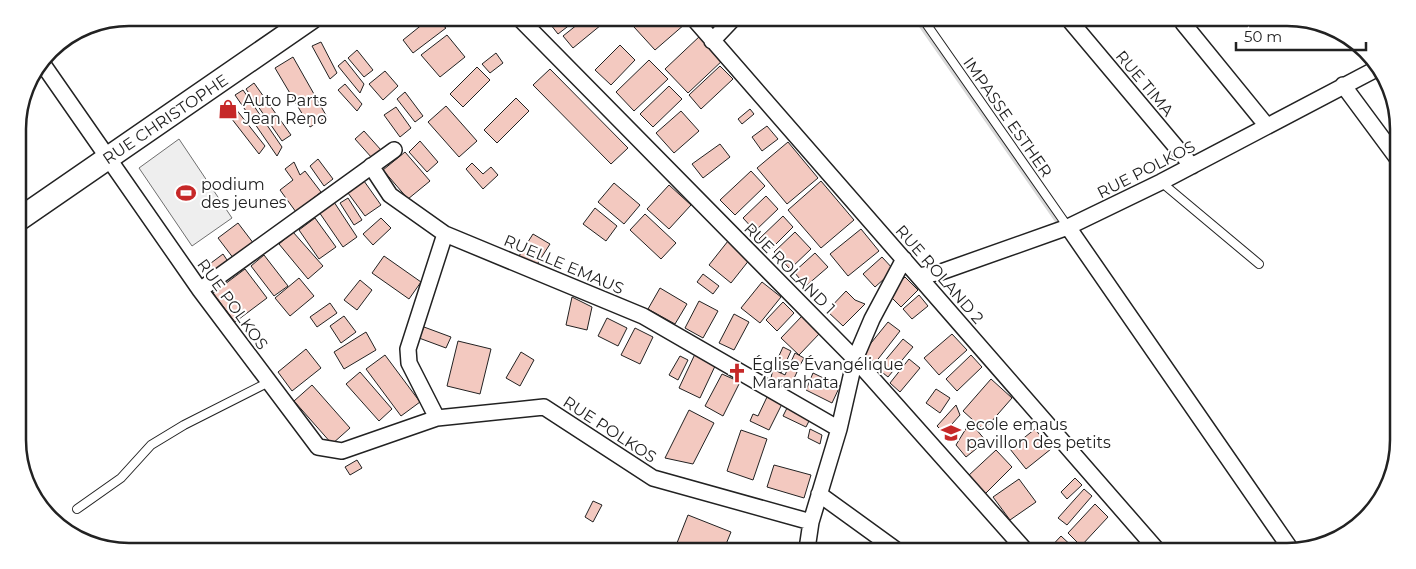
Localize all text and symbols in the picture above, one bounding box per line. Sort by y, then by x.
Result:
scale bar [1236,20,1366,52]
text: 50 m [1244,27,1282,46]
street label: RUE TIMA [1112,47,1178,120]
street label: IMPASSE ESTHER [959,54,1056,181]
street label: RUE CHRISTOPHE [99,70,232,168]
place label: Auto Parts Jean Reno [242,91,327,128]
shop icon: Auto Parts Jean Reno [217,98,239,120]
street label: RUE POLKOS [1094,137,1199,202]
place label: podium des jeunes [201,175,287,212]
sports icon: podium des jeunes [175,182,197,204]
street label: RUE ROLAND 1 [740,219,839,318]
street label: RUE ROLAND 2 [892,221,988,328]
street label: RUELLE EMAUS [501,231,627,298]
street label: RUE POLKOS [193,255,272,353]
place label: Église Évangélique Maranhata [752,355,903,392]
church icon: Église Évangélique Maranhata [726,362,748,384]
street label: RUE POLKOS [559,392,660,467]
place label: ecole emaus pavillon des petits [966,415,1111,452]
school or university icon: ecole emaus pavillon des petits [940,422,962,444]

